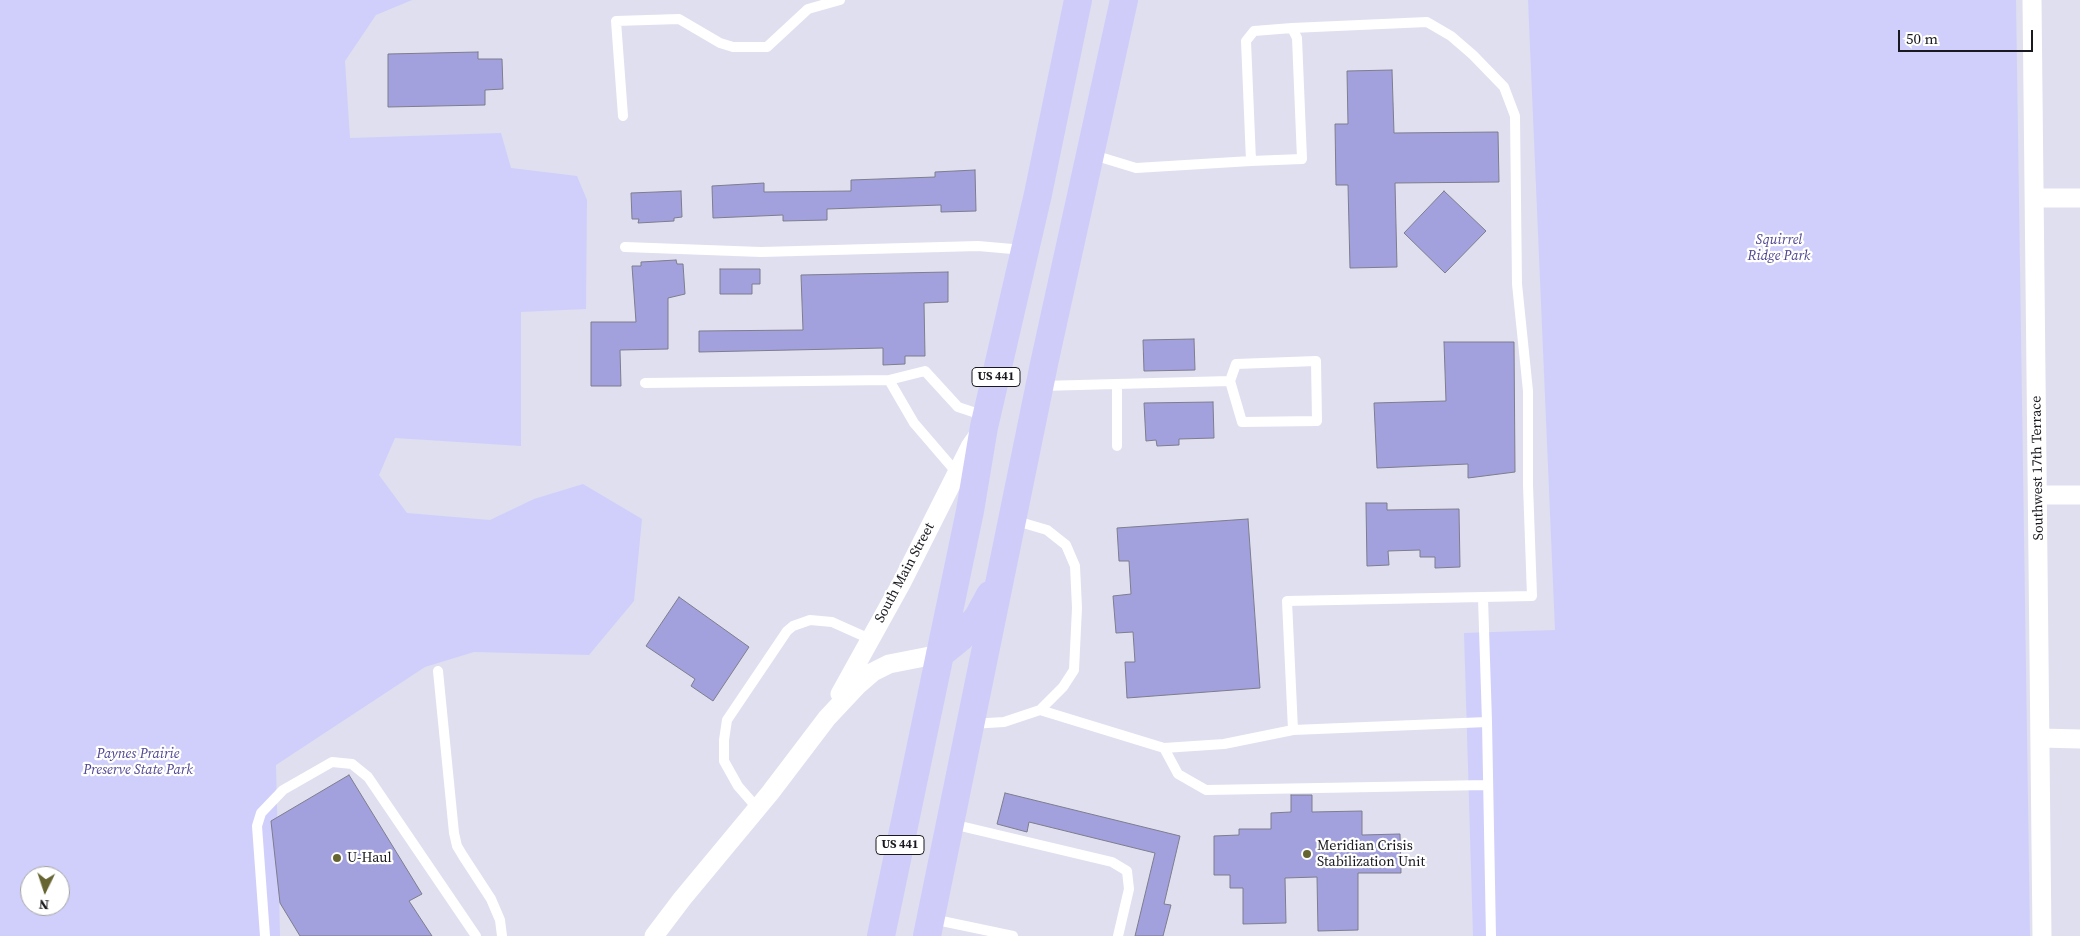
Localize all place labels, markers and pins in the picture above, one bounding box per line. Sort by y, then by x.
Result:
place label: Meridian Crisis Stabilization Unit [1317,838,1425,870]
marker: Meridian Crisis Stabilization Unit [1301,848,1313,860]
place label: U-Haul [347,850,392,866]
marker: U-Haul [331,852,343,864]

